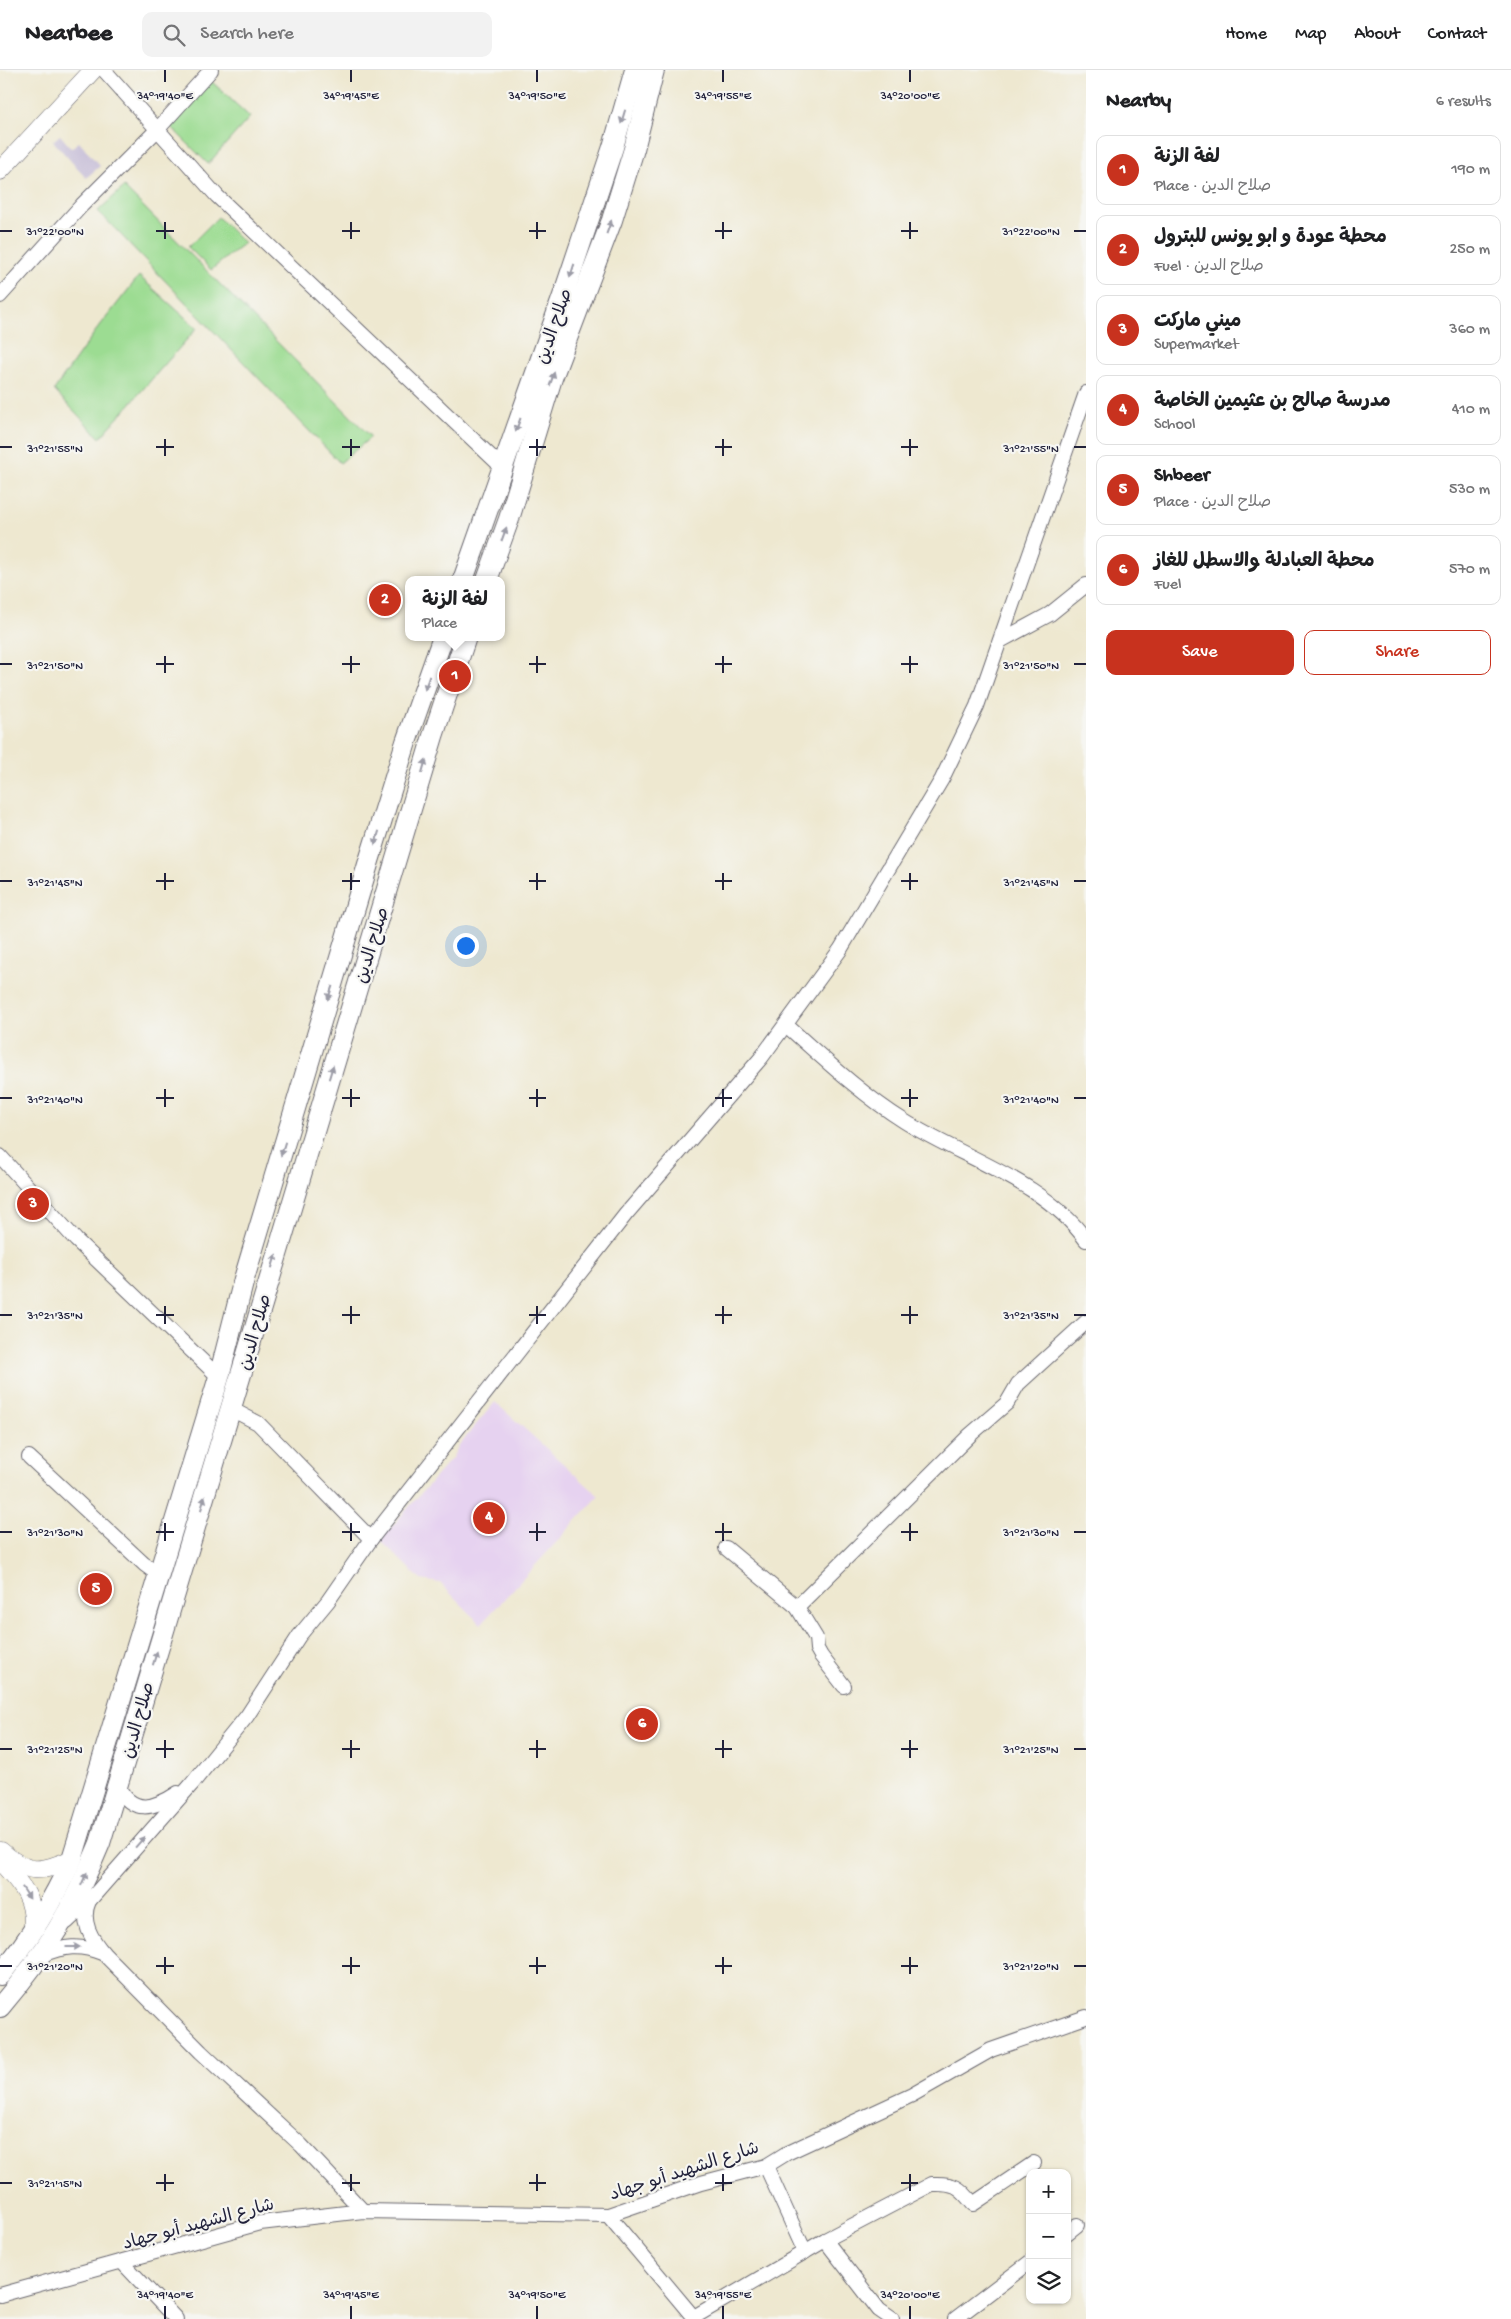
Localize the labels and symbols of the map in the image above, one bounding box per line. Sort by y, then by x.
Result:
text: 34°19'40"E [136,90,194,104]
text: 34°19'45"E [322,90,379,104]
text: 34°19'50"E [508,90,566,104]
text: 34°19'55"E [694,90,752,104]
text: 34°20'00"E [879,90,940,104]
one-way arrow [618,110,626,125]
one-way arrow [605,219,613,234]
text: 31°22'00"N [25,226,84,240]
text: 31°22'00"N [1001,226,1060,240]
one-way arrow [567,264,575,279]
street label: صلاح الدين [533,286,578,367]
one-way arrow [548,371,556,386]
one-way arrow [514,417,521,432]
text: 31°21'55"N [26,443,83,457]
text: 31°21'55"N [1002,443,1059,457]
one-way arrow [500,526,508,541]
pin: 2 [369,581,401,619]
pin: 1 [439,657,471,695]
text: 31°21'50"N [26,660,83,674]
text: 31°21'50"N [1002,660,1059,674]
one-way arrow [423,676,430,691]
one-way arrow [421,758,429,773]
one-way arrow [372,830,380,845]
text: 31°21'45"N [26,877,83,891]
text: 31°21'45"N [1002,877,1059,891]
street label: صلاح الدين [352,905,395,986]
your location [453,933,479,959]
one-way arrow [326,986,333,1001]
one-way arrow [328,1065,336,1080]
text: 31°21'40"N [26,1094,83,1108]
text: 31°21'40"N [1002,1094,1059,1108]
one-way arrow [279,1142,287,1157]
pin: 3 [17,1185,49,1223]
one-way arrow [271,1254,279,1269]
street label: صلاح الدين [236,1292,277,1373]
text: 31°21'35"N [26,1310,83,1324]
text: 31°21'35"N [1002,1310,1059,1324]
one-way arrow [200,1495,208,1510]
pin: 4 [473,1499,505,1537]
text: 31°21'30"N [26,1527,83,1541]
text: 31°21'30"N [1002,1527,1059,1541]
pin: 5 [80,1570,112,1608]
one-way arrow [152,1651,160,1666]
street label: صلاح الدين [119,1680,160,1761]
pin: 6 [626,1705,658,1743]
text: 31°21'25"N [26,1744,83,1758]
text: 31°21'25"N [1002,1744,1059,1758]
one-way arrow [134,1837,146,1849]
one-way arrow [81,1872,89,1886]
one-way arrow [21,1886,31,1899]
one-way arrow [66,1943,82,1951]
text: 31°21'20"N [26,1961,83,1975]
text: 31°21'20"N [1002,1961,1059,1975]
street label: شارع الشهيد أبو جهاد [607,2136,762,2206]
text: 31°21'15"N [27,2178,82,2192]
street label: شارع الشهيد أبو جهاد [120,2193,277,2256]
text: 34°19'40"E [136,2289,194,2303]
text: 34°19'45"E [322,2289,379,2303]
text: 34°19'50"E [508,2289,566,2303]
text: 34°19'55"E [694,2289,752,2303]
text: 34°20'00"E [879,2289,940,2303]

